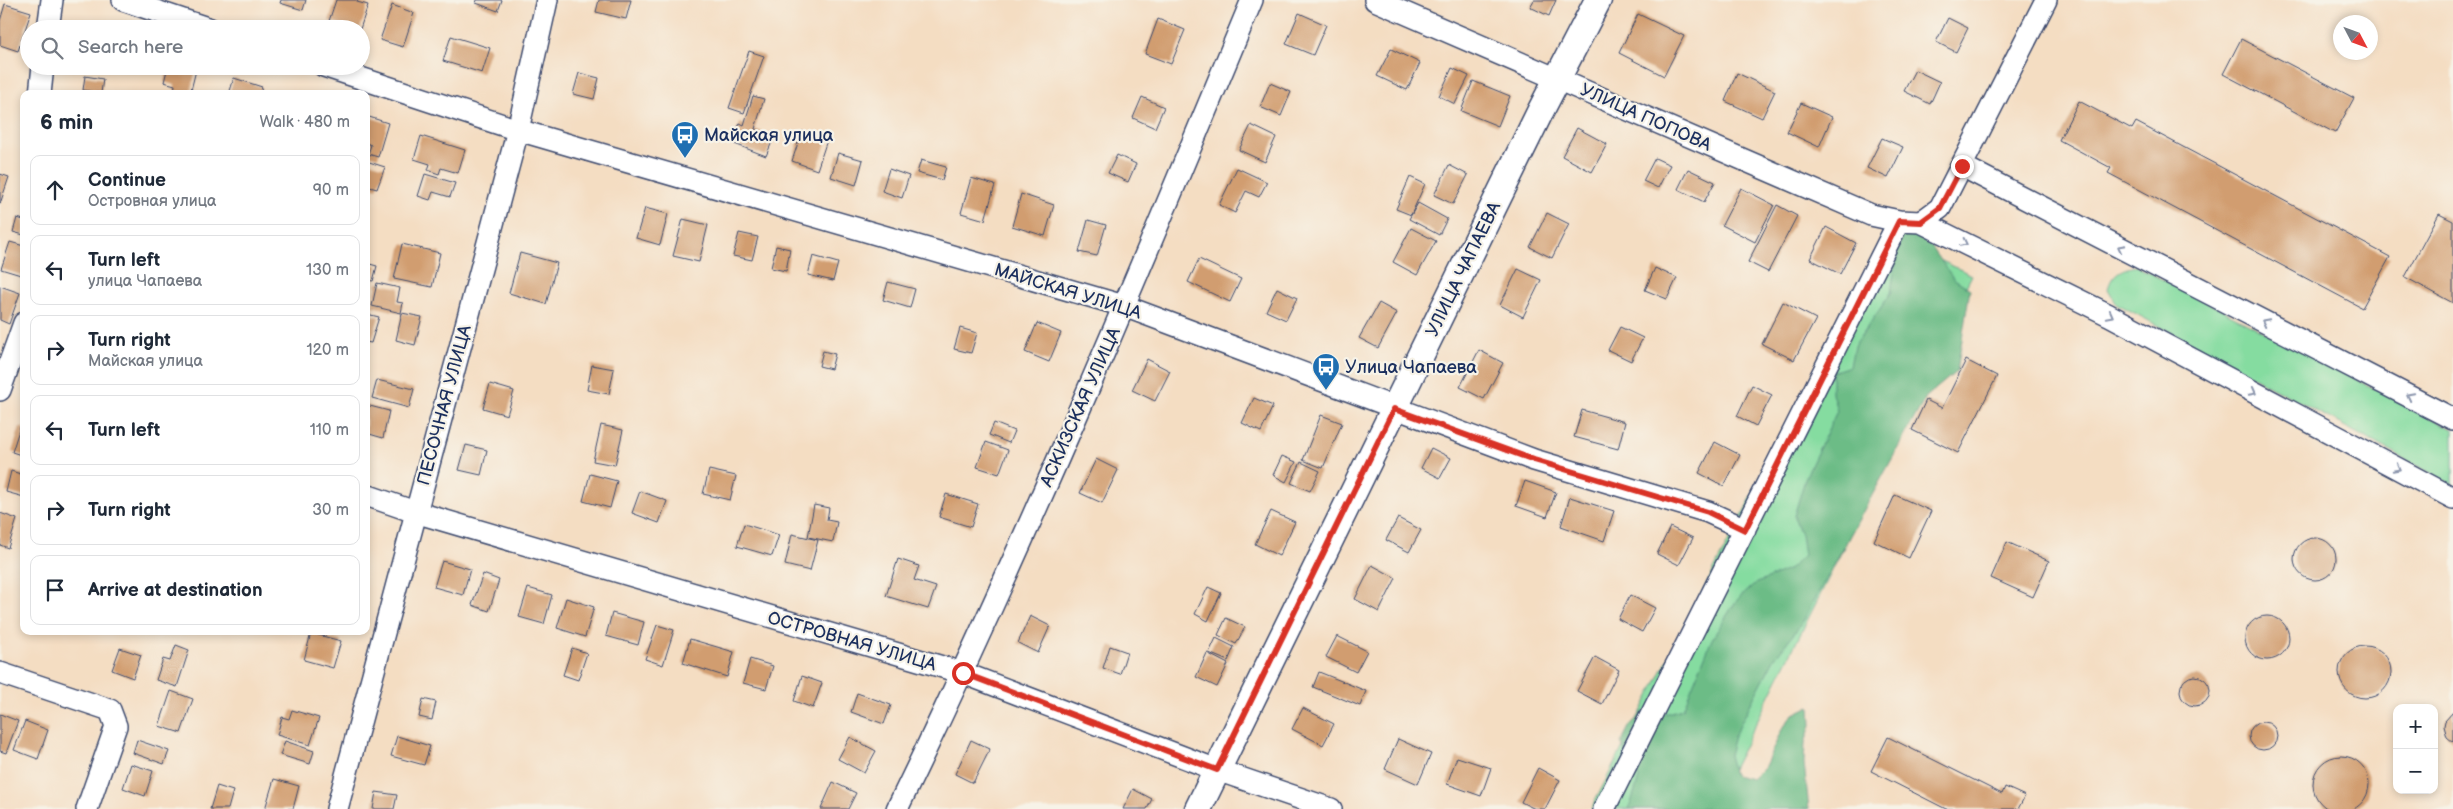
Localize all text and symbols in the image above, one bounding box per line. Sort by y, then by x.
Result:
north arrow [2333,15,2378,60]
search box [20,20,370,75]
icon: search [38,34,66,62]
text: Search here [78,36,183,59]
street label: УЛИЦА ПОПОВА [1577,79,1715,156]
text: 6 min [40,110,93,135]
text: Walk · 480 m [259,113,350,132]
bus stop icon: Майская улица [670,120,700,159]
place label: Майская улица [704,125,834,146]
route end [1951,155,1974,178]
text: Continue [88,169,166,192]
icon: ahead [41,176,69,204]
text: 90 m [313,181,349,200]
text: Островная улица [88,192,217,211]
street label: УЛИЦА ЧАПАЕВА [1422,198,1505,340]
one-way arrow [1959,237,1968,247]
one-way arrow [2117,244,2126,254]
text: Turn left [88,249,160,272]
icon: left [41,256,69,284]
street label: МАЙСКАЯ УЛИЦА [992,259,1144,324]
text: 130 m [306,261,349,280]
text: улица Чапаева [88,272,202,291]
one-way arrow [2105,309,2114,319]
one-way arrow [2261,318,2270,328]
street label: ПЕСОЧНАЯ УЛИЦА [413,323,476,487]
street label: АСКИЗСКАЯ УЛИЦА [1035,324,1125,491]
text: Turn right [88,329,171,352]
icon: right [41,336,69,364]
text: 120 m [306,341,349,360]
text: Майская улица [88,352,203,371]
bus stop icon: Улица Чапаева [1311,352,1341,391]
place label: Улица Чапаева [1345,357,1477,378]
one-way arrow [2248,385,2257,395]
one-way arrow [2406,392,2415,402]
icon: left [41,416,69,444]
text: Turn left [88,419,160,442]
text: 110 m [310,421,349,440]
one-way arrow [2392,462,2401,472]
icon: right [41,496,69,524]
text: Turn right [88,499,171,522]
text: 30 m [312,501,349,520]
icon: arrive [41,576,69,604]
text: Arrive at destination [88,579,263,602]
street label: ОСТРОВНАЯ УЛИЦА [765,607,939,676]
route start [952,662,975,685]
map controls [2393,704,2438,794]
button: + [2393,704,2438,749]
button: − [2393,749,2438,794]

